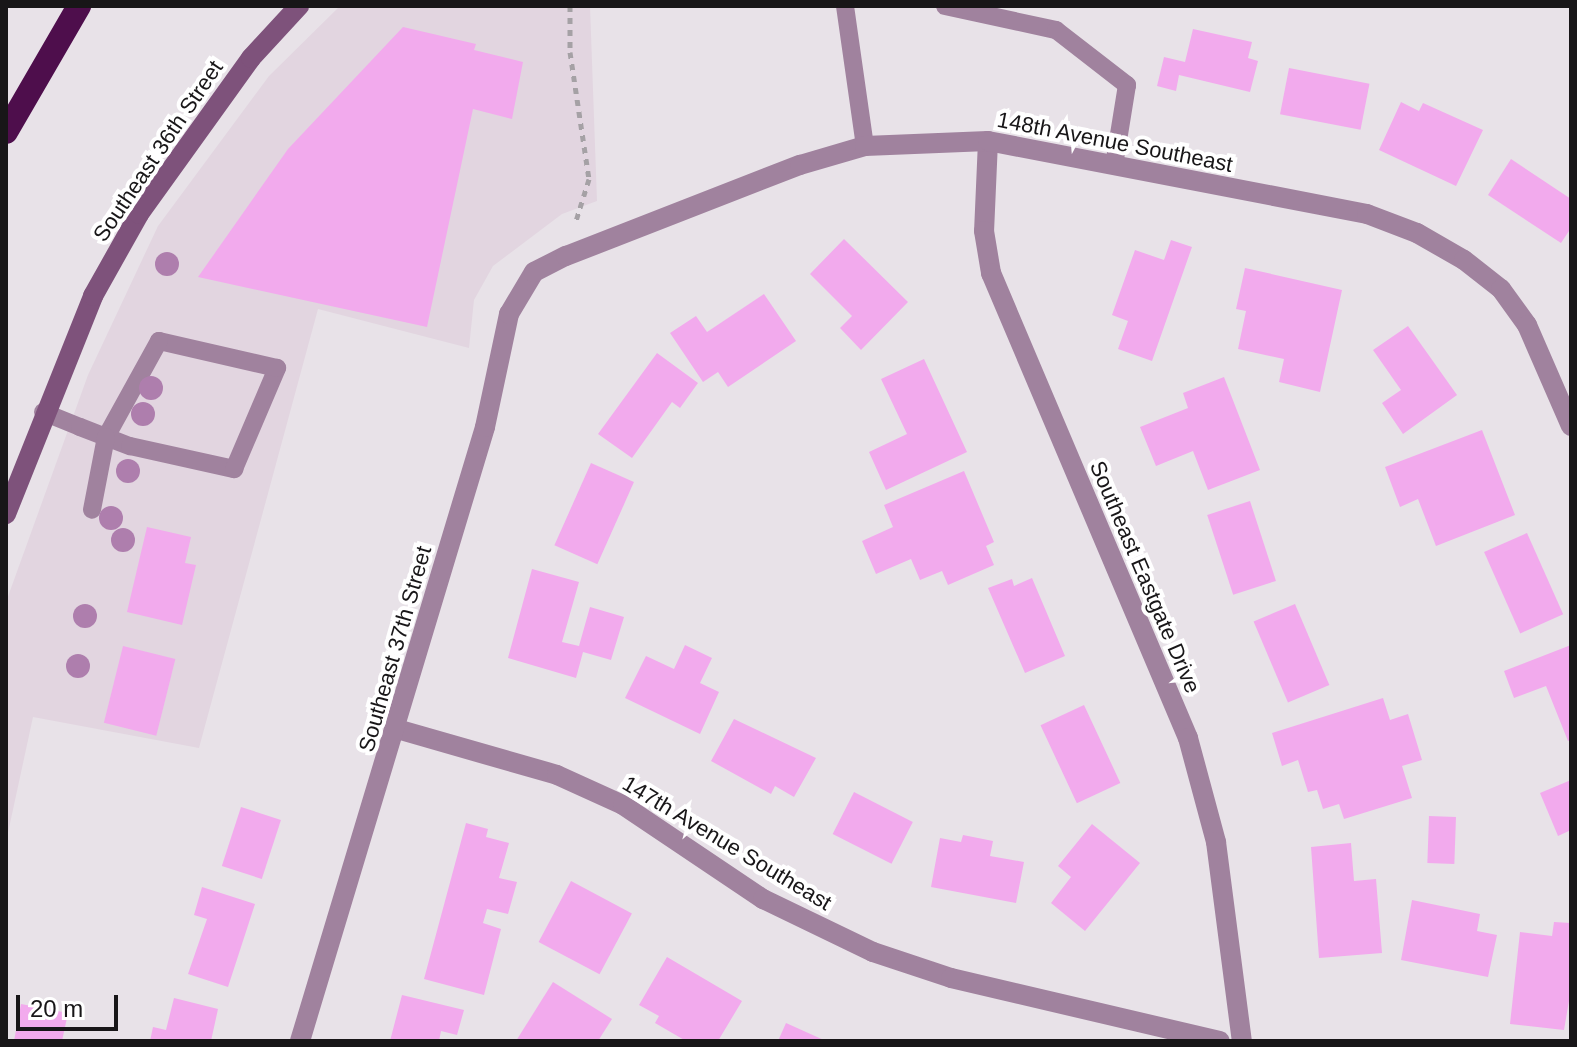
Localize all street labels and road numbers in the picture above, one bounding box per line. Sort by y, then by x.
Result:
street label: Southeast 36th Street [88,55,228,247]
street label: 148th Avenue Southeast [994,106,1236,178]
street label: Southeast Eastgate Drive [1084,457,1206,697]
street label: Southeast 37th Street [353,543,437,755]
street label: 147th Avenue Southeast [617,770,837,916]

